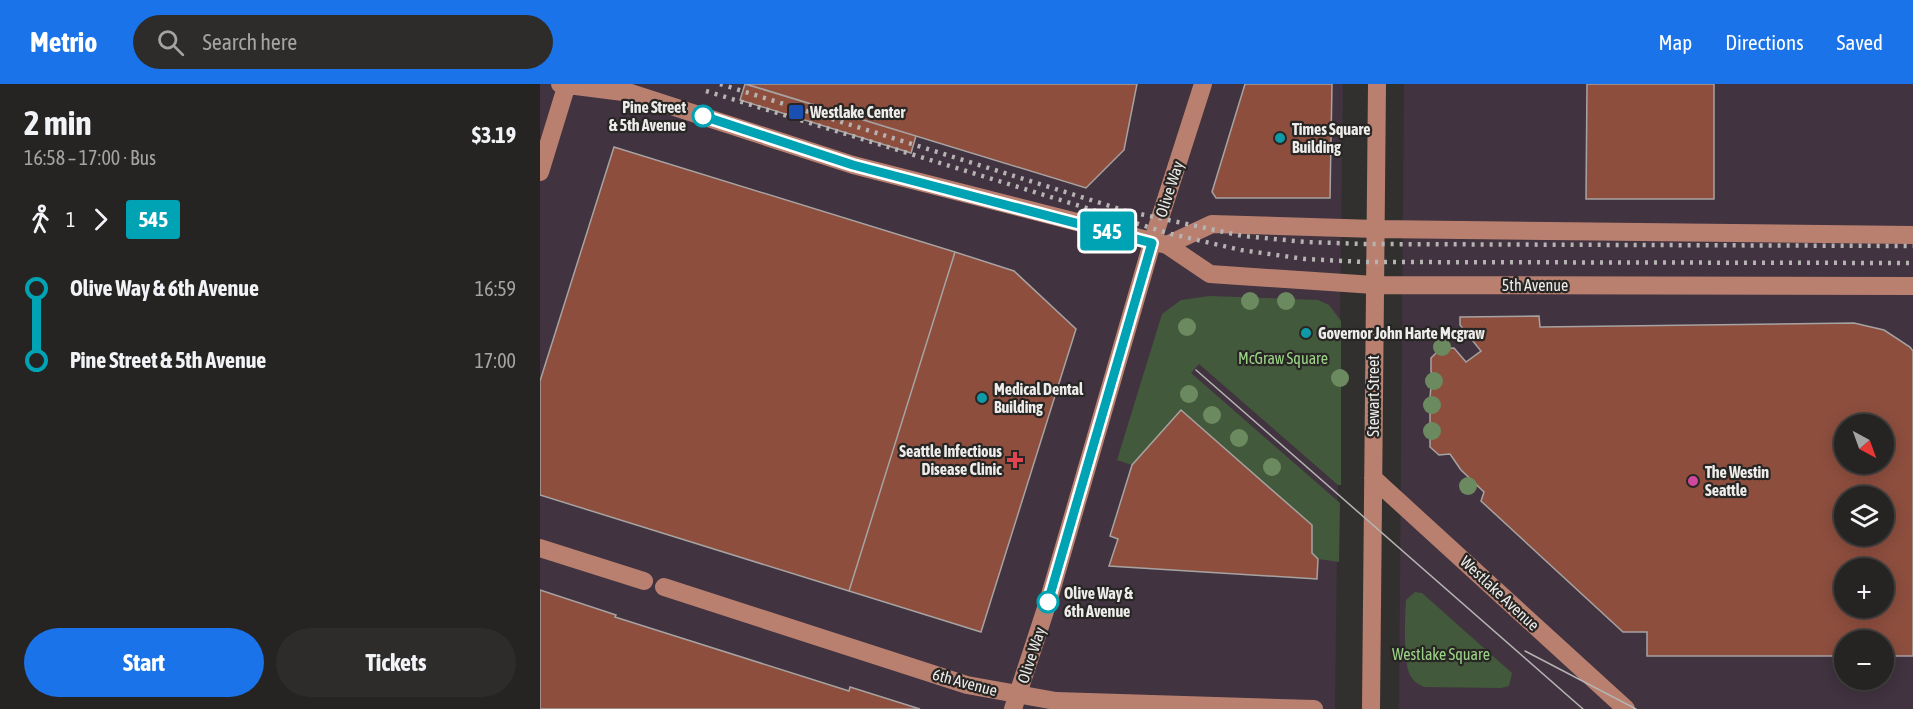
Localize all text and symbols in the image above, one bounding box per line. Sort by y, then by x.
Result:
search box [133,15,553,69]
text: Metrio [30,26,97,58]
icon: search [154,26,187,59]
text: Search here [202,29,297,55]
text: Map [1658,30,1692,54]
text: Directions [1725,30,1804,54]
text: Saved [1837,30,1883,54]
place label: Pine Street & 5th Avenue [609,98,686,134]
marker: Westlake Center [787,103,805,121]
place label: Westlake Center [809,103,905,121]
text: 2 min [24,104,91,142]
marker: Pine Street & 5th Avenue [692,105,714,127]
place label: Times Square Building [1292,120,1370,156]
text: $3.19 [472,122,516,148]
marker: Times Square Building [1273,131,1287,145]
text: 16:58 – 17:00 · Bus [24,146,156,169]
street label: Olive Way [1151,158,1188,220]
icon: walk [24,203,57,236]
icon: forward [84,203,117,236]
text: 545 [138,207,168,231]
text: 1 [66,208,75,231]
line badge: 545 [1072,212,1142,250]
text: 545 [1092,219,1122,243]
text: Olive Way & 6th Avenue [70,275,259,301]
street label: 5th Avenue [1502,276,1568,294]
text: 16:59 [475,277,516,300]
place label: Governor John Harte Mcgraw [1318,324,1485,342]
marker: Governor John Harte Mcgraw [1299,326,1313,340]
text: Pine Street & 5th Avenue [70,347,266,373]
text: 17:00 [474,349,516,372]
park label: McGraw Square [1238,349,1328,368]
street label: Stewart Street [1364,355,1382,437]
place label: Medical Dental Building [994,380,1084,416]
marker: Medical Dental Building [975,391,989,405]
north arrow [1834,414,1894,474]
map controls [1834,414,1894,690]
place label: Seattle Infectious Disease Clinic [899,442,1002,478]
marker: Seattle Infectious Disease Clinic [1006,451,1024,469]
place label: The Westin Seattle [1705,463,1769,499]
marker: The Westin Seattle [1686,474,1700,488]
button: layers [1834,486,1894,546]
street label: Westlake Avenue [1457,552,1543,634]
button: + [1834,558,1894,618]
place label: Olive Way & 6th Avenue [1064,584,1133,620]
marker: Olive Way & 6th Avenue [1037,591,1059,613]
street label: Olive Way [1013,624,1050,686]
button: Start [24,628,264,697]
button: Tickets [276,628,516,697]
button: − [1834,630,1894,690]
park label: Westlake Square [1392,645,1490,664]
street label: 6th Avenue [931,665,999,699]

